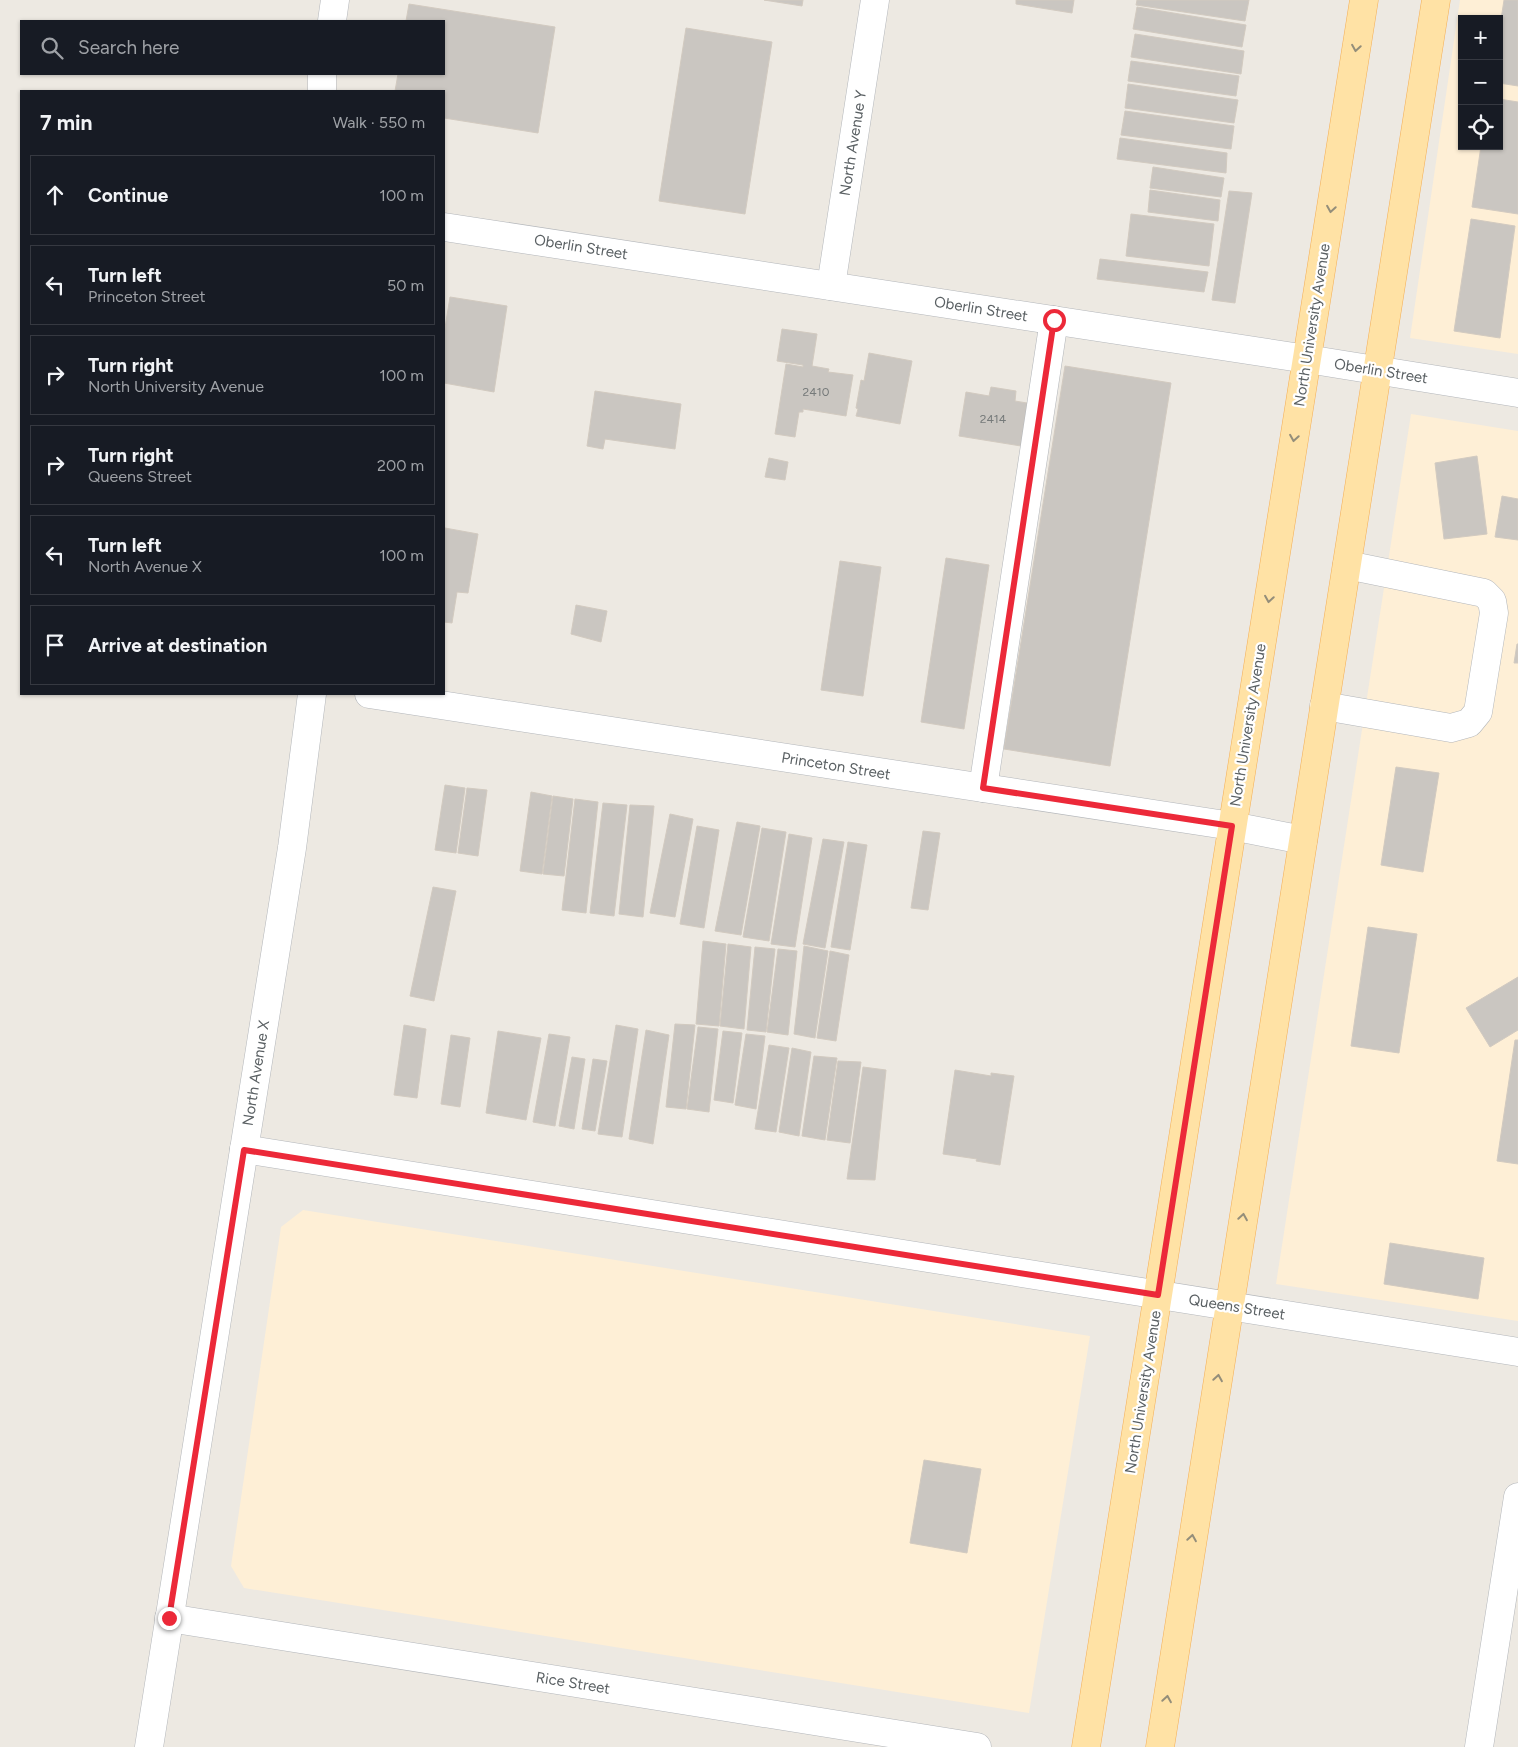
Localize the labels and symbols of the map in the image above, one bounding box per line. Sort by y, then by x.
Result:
one-way arrow [1351,45,1362,53]
street label: North Avenue Y [836,89,870,197]
one-way arrow [1326,204,1336,213]
street label: Oberlin Street [533,231,629,263]
street label: North University Avenue [1290,242,1334,408]
street label: Oberlin Street [933,293,1029,325]
route start [1043,309,1066,332]
street label: Oberlin Street [1333,355,1429,387]
house number: 2410 [803,385,830,399]
house number: 2414 [980,412,1007,426]
one-way arrow [1290,434,1300,443]
one-way arrow [1264,594,1274,603]
street label: North University Avenue [1226,642,1270,808]
street label: Princeton Street [780,748,892,784]
street label: North Avenue X [239,1018,273,1127]
one-way arrow [1237,1213,1248,1221]
street label: Queens Street [1187,1290,1287,1324]
street label: North University Avenue [1121,1309,1165,1475]
one-way arrow [1212,1373,1222,1382]
one-way arrow [1187,1534,1197,1543]
route end [158,1607,181,1630]
street label: Rice Street [535,1668,612,1698]
one-way arrow [1161,1694,1172,1702]

